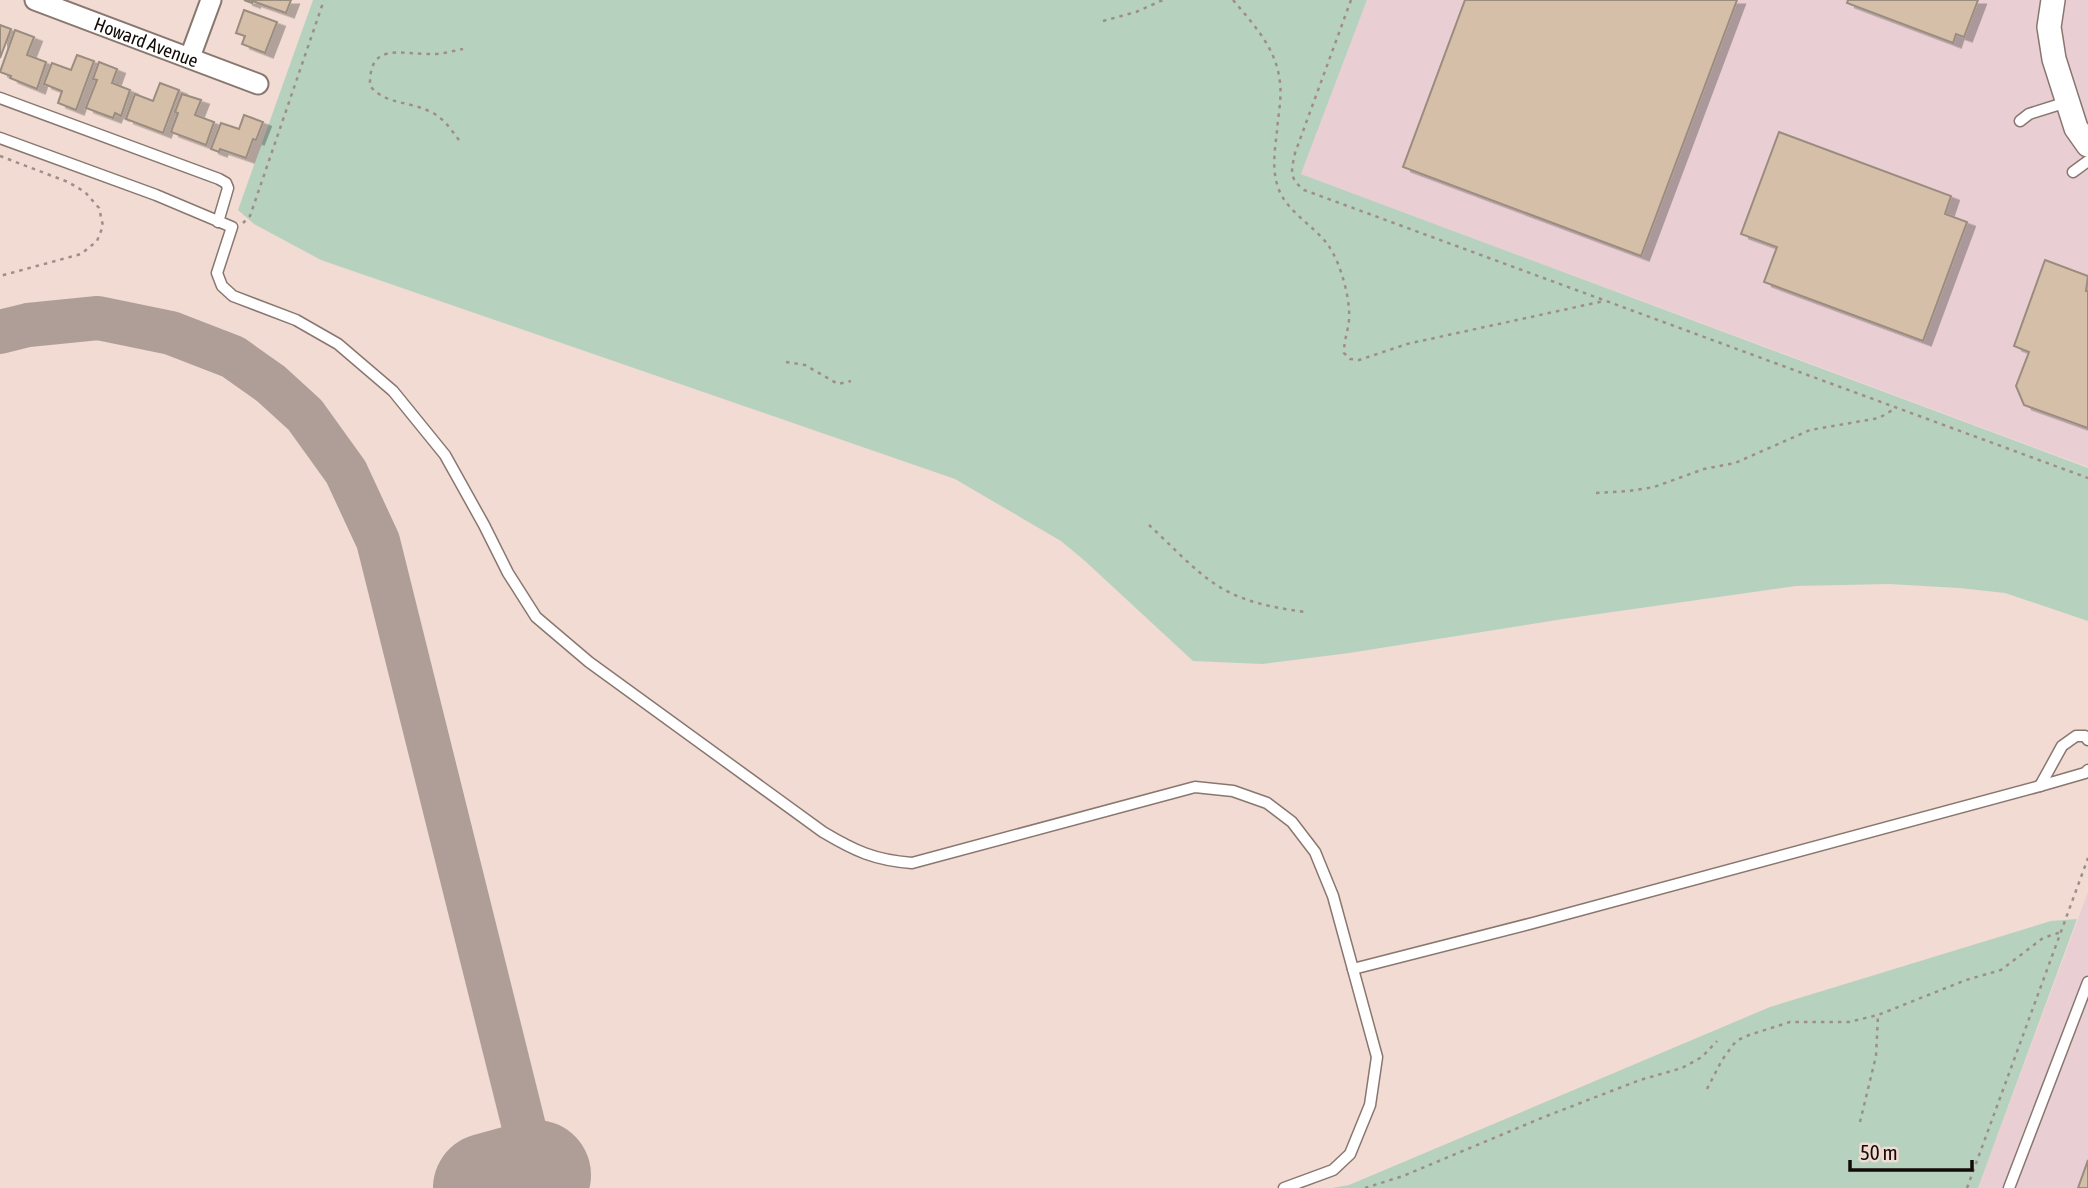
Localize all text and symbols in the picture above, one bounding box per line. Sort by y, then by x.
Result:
street label: Howard Avenue [91,12,202,72]
scale bar [1850,1128,1972,1172]
text: 50 m [1860,1140,1898,1164]

